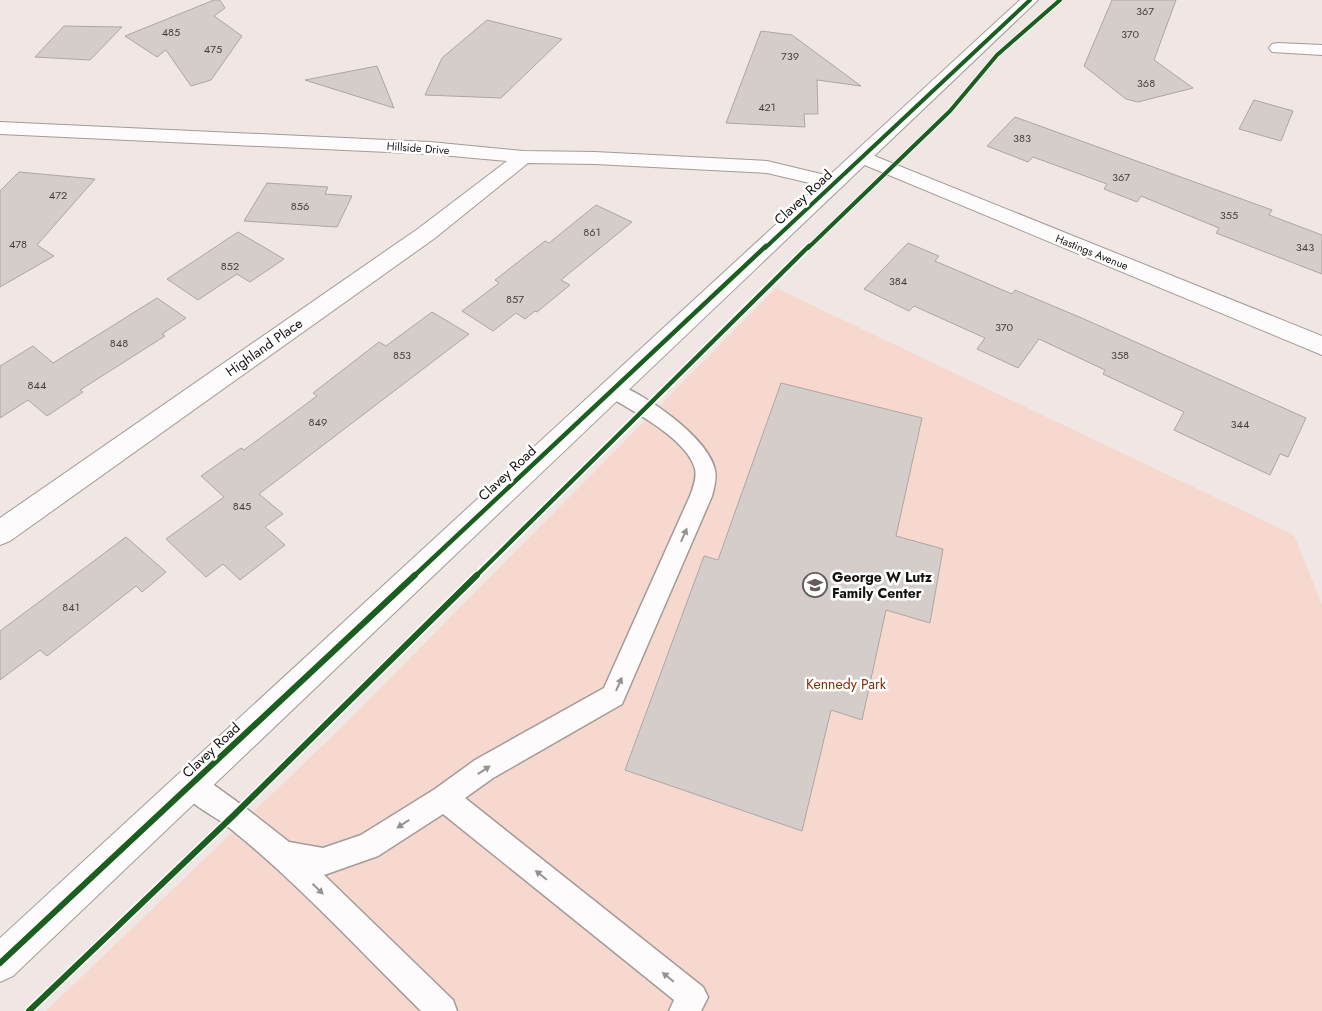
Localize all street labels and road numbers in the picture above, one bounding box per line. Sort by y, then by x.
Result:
street label: Hillside Drive [386,138,450,158]
street label: Clavey Road [769,165,837,229]
street label: Hastings Avenue [1053,230,1131,274]
street label: Highland Place [221,313,307,381]
street label: Clavey Road [473,441,541,505]
street label: Clavey Road [177,718,245,782]

